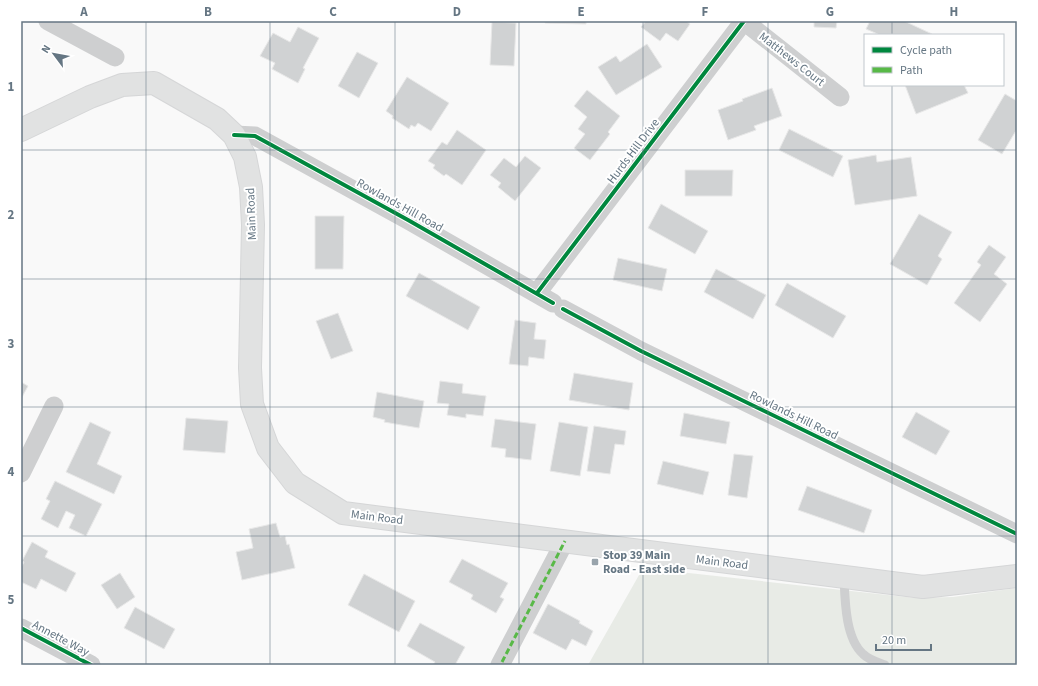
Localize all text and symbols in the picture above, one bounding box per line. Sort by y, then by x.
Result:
text: A [79,3,88,21]
text: B [204,3,212,21]
text: C [329,3,337,21]
text: D [453,3,461,21]
text: E [577,3,585,21]
text: F [702,3,709,21]
text: G [826,3,834,21]
text: H [950,3,958,21]
street label: Matthews Court [755,28,828,90]
north arrow [34,34,74,74]
legend [864,34,1004,86]
text: N [38,42,54,56]
text: Cycle path [900,42,952,59]
text: Path [900,62,923,79]
text: 1 [8,78,15,96]
street label: Hurds Hill Drive [603,115,664,187]
street label: Rowlands Hill Road [353,175,446,236]
street label: Main Road [242,187,261,240]
text: 2 [8,206,15,224]
text: 3 [8,335,15,353]
street label: Rowlands Hill Road [747,387,841,444]
text: 4 [8,463,15,481]
street label: Main Road [350,506,404,529]
place label: Stop 39 Main Road - East side [603,547,685,578]
street label: Main Road [695,551,749,574]
marker: Stop 39 Main Road - East side [590,557,600,567]
text: 5 [8,591,15,609]
street label: Annette Way [29,616,93,661]
scale bar [876,626,931,652]
text: 20 m [882,632,906,649]

